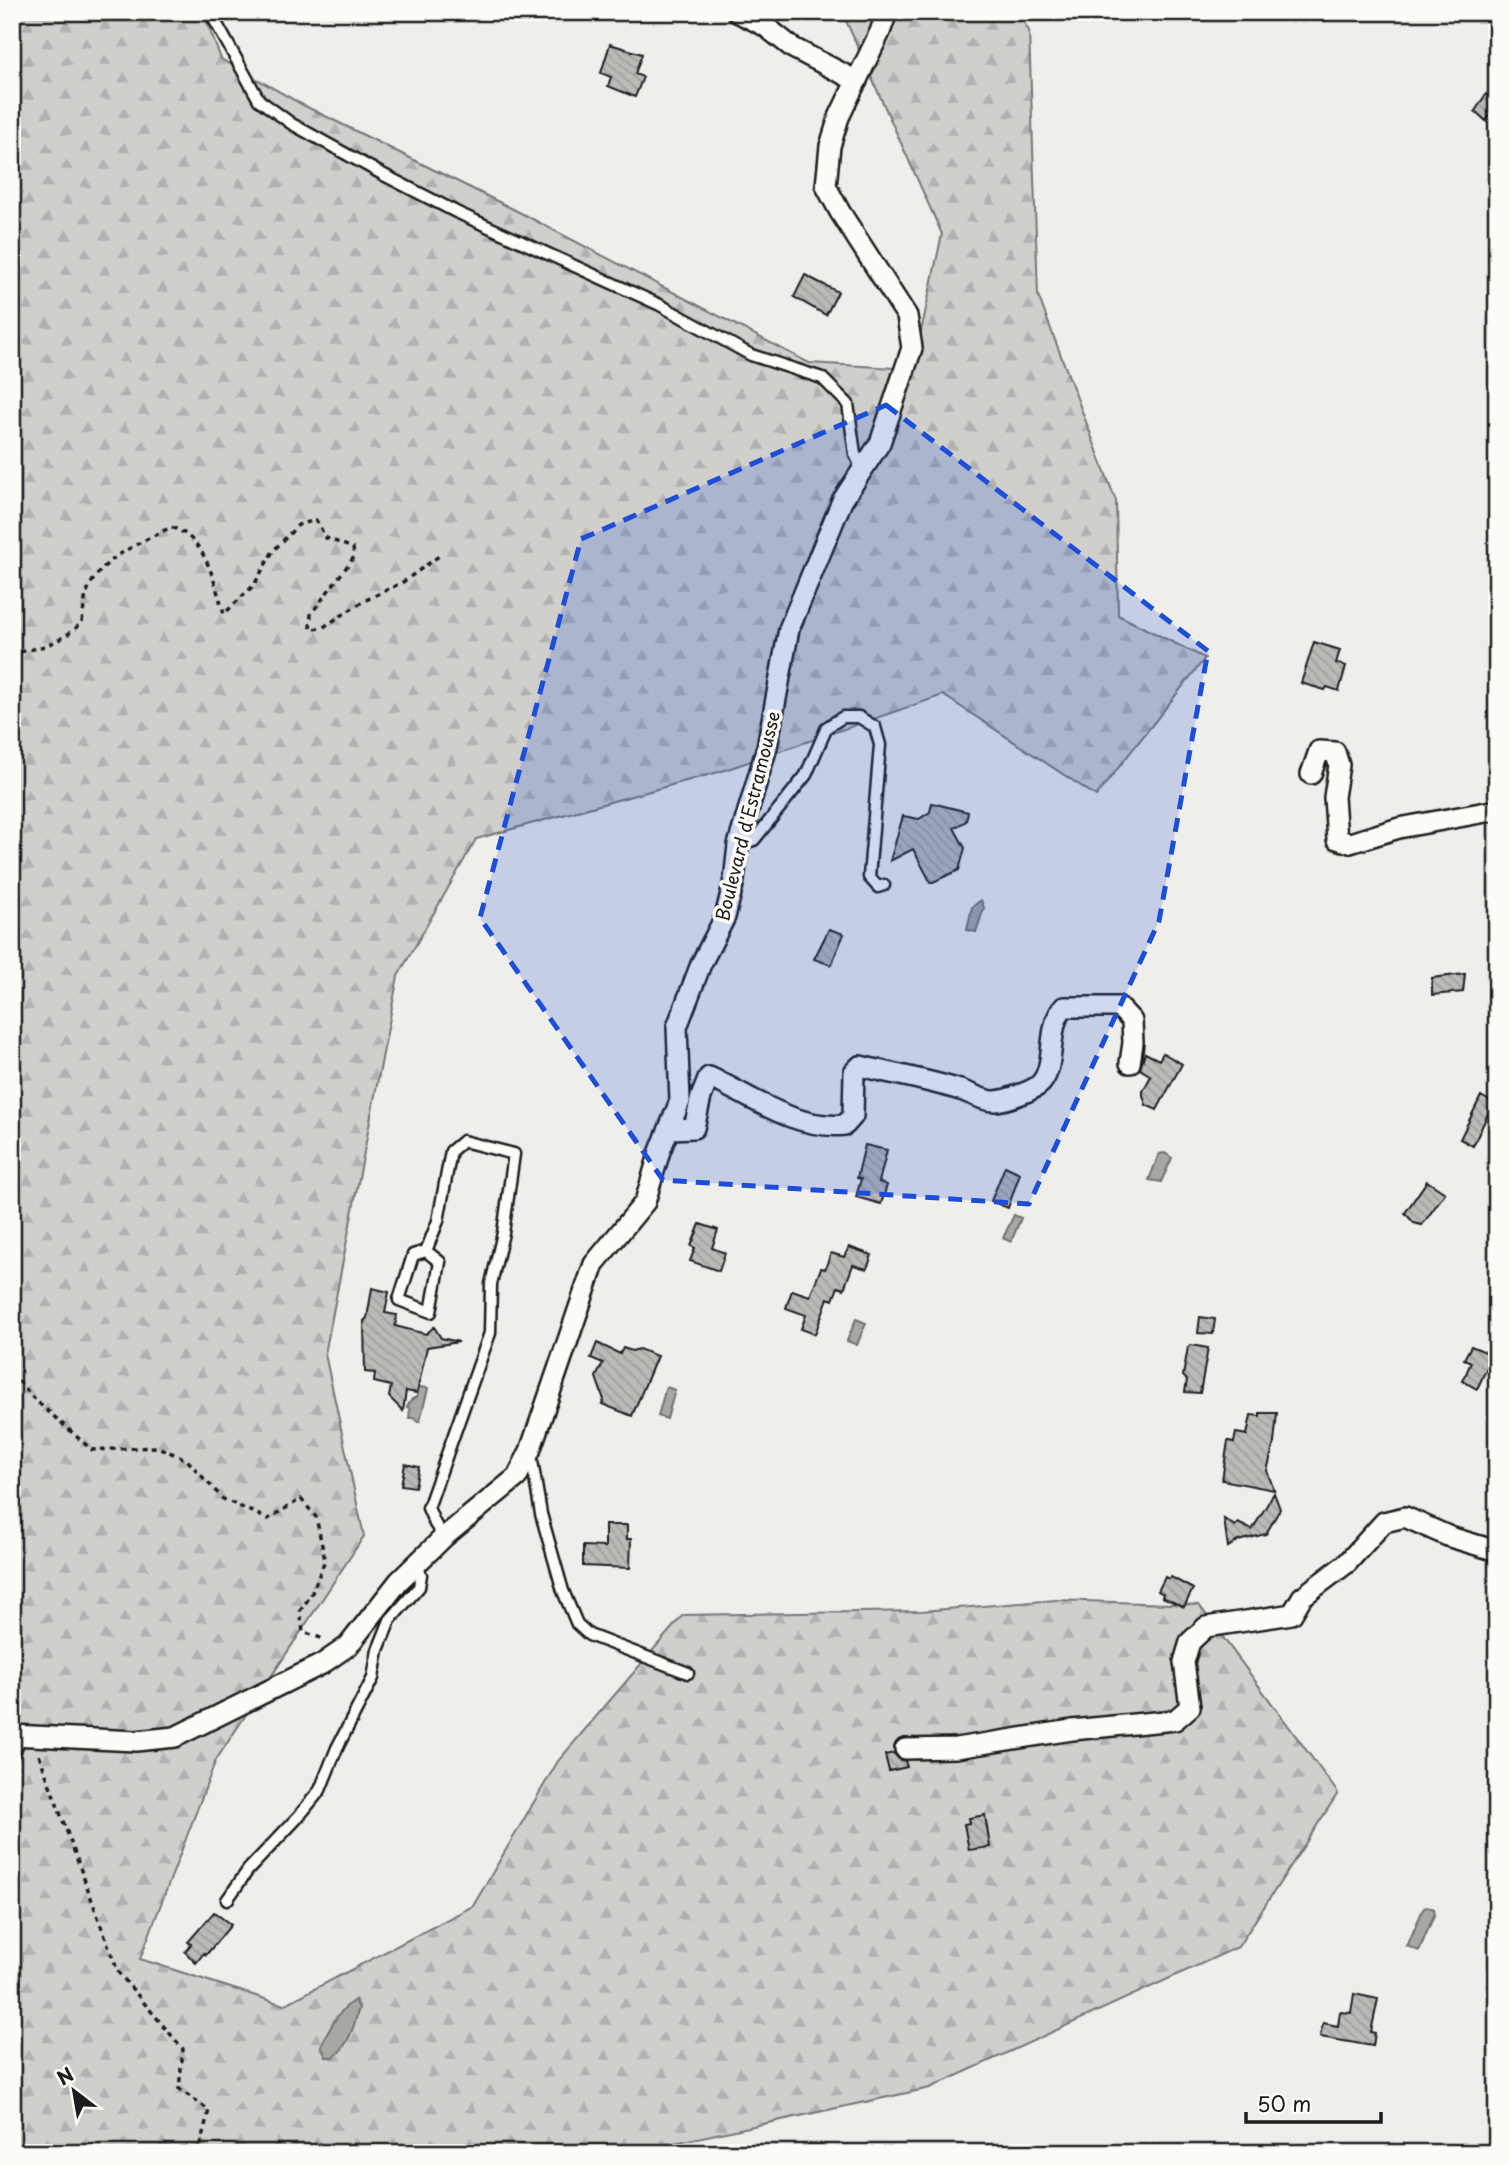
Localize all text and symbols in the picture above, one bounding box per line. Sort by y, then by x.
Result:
street label: Boulevard d'Estramousse [708,708,786,924]
north arrow [38,2056,108,2126]
text: N [51,2060,78,2091]
scale bar [1246,2081,1381,2125]
text: 50 m [1257,2087,1311,2119]

